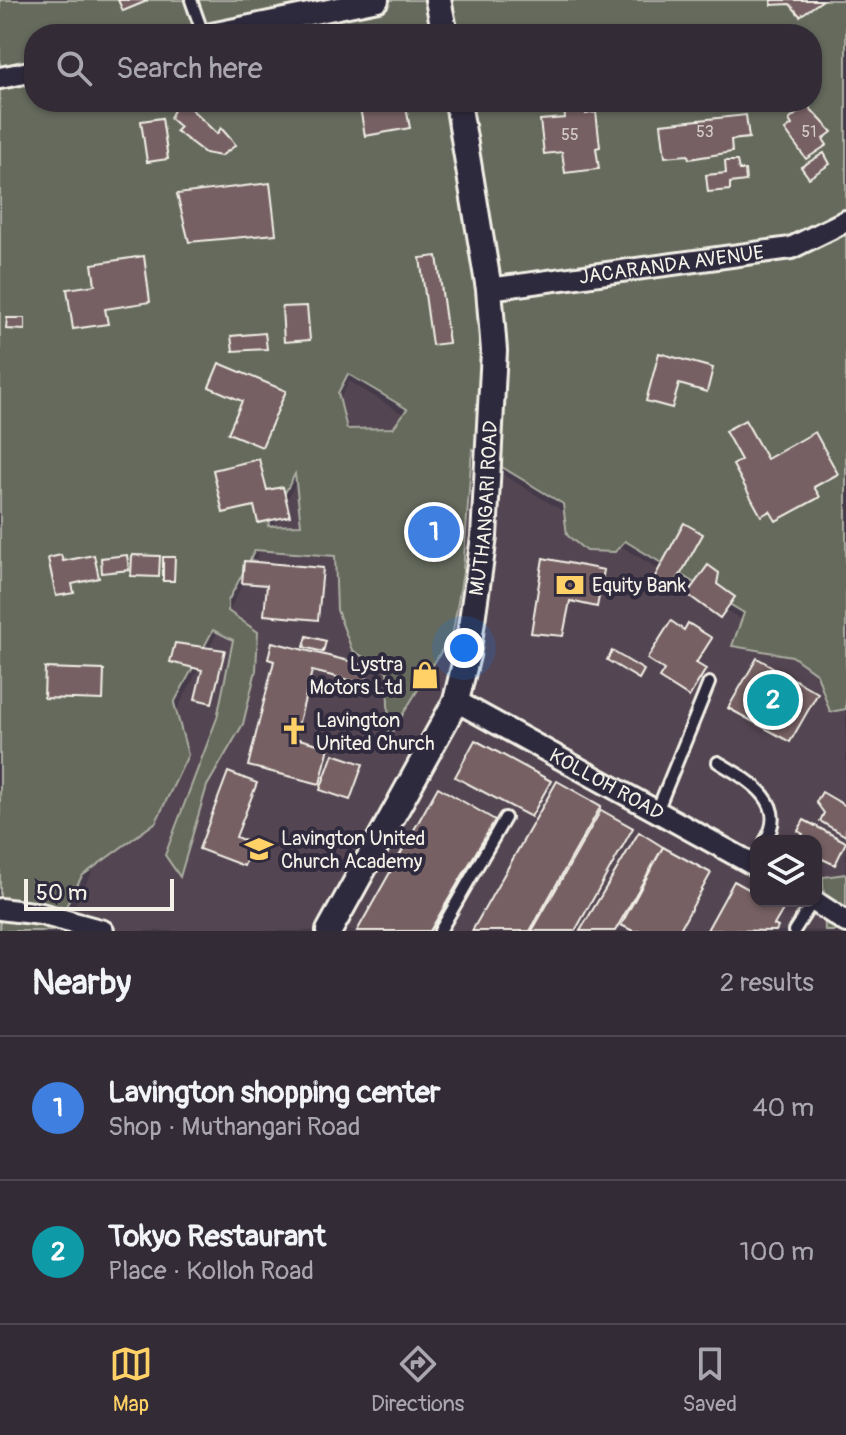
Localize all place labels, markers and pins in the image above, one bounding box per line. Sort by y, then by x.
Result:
pin: 1 [408,502,460,562]
bank icon: Equity Bank [555,570,585,600]
place label: Equity Bank [592,573,687,598]
place label: Lystra Motors Ltd [310,652,403,700]
shop icon: Lystra Motors Ltd [410,660,440,690]
pin: 2 [747,670,799,730]
place label: Lavington United Church [316,708,435,756]
church icon: Lavington United Church [279,716,309,746]
place label: Lavington United Church Academy [281,826,425,874]
school or university icon: Lavington United Church Academy [244,834,274,864]

